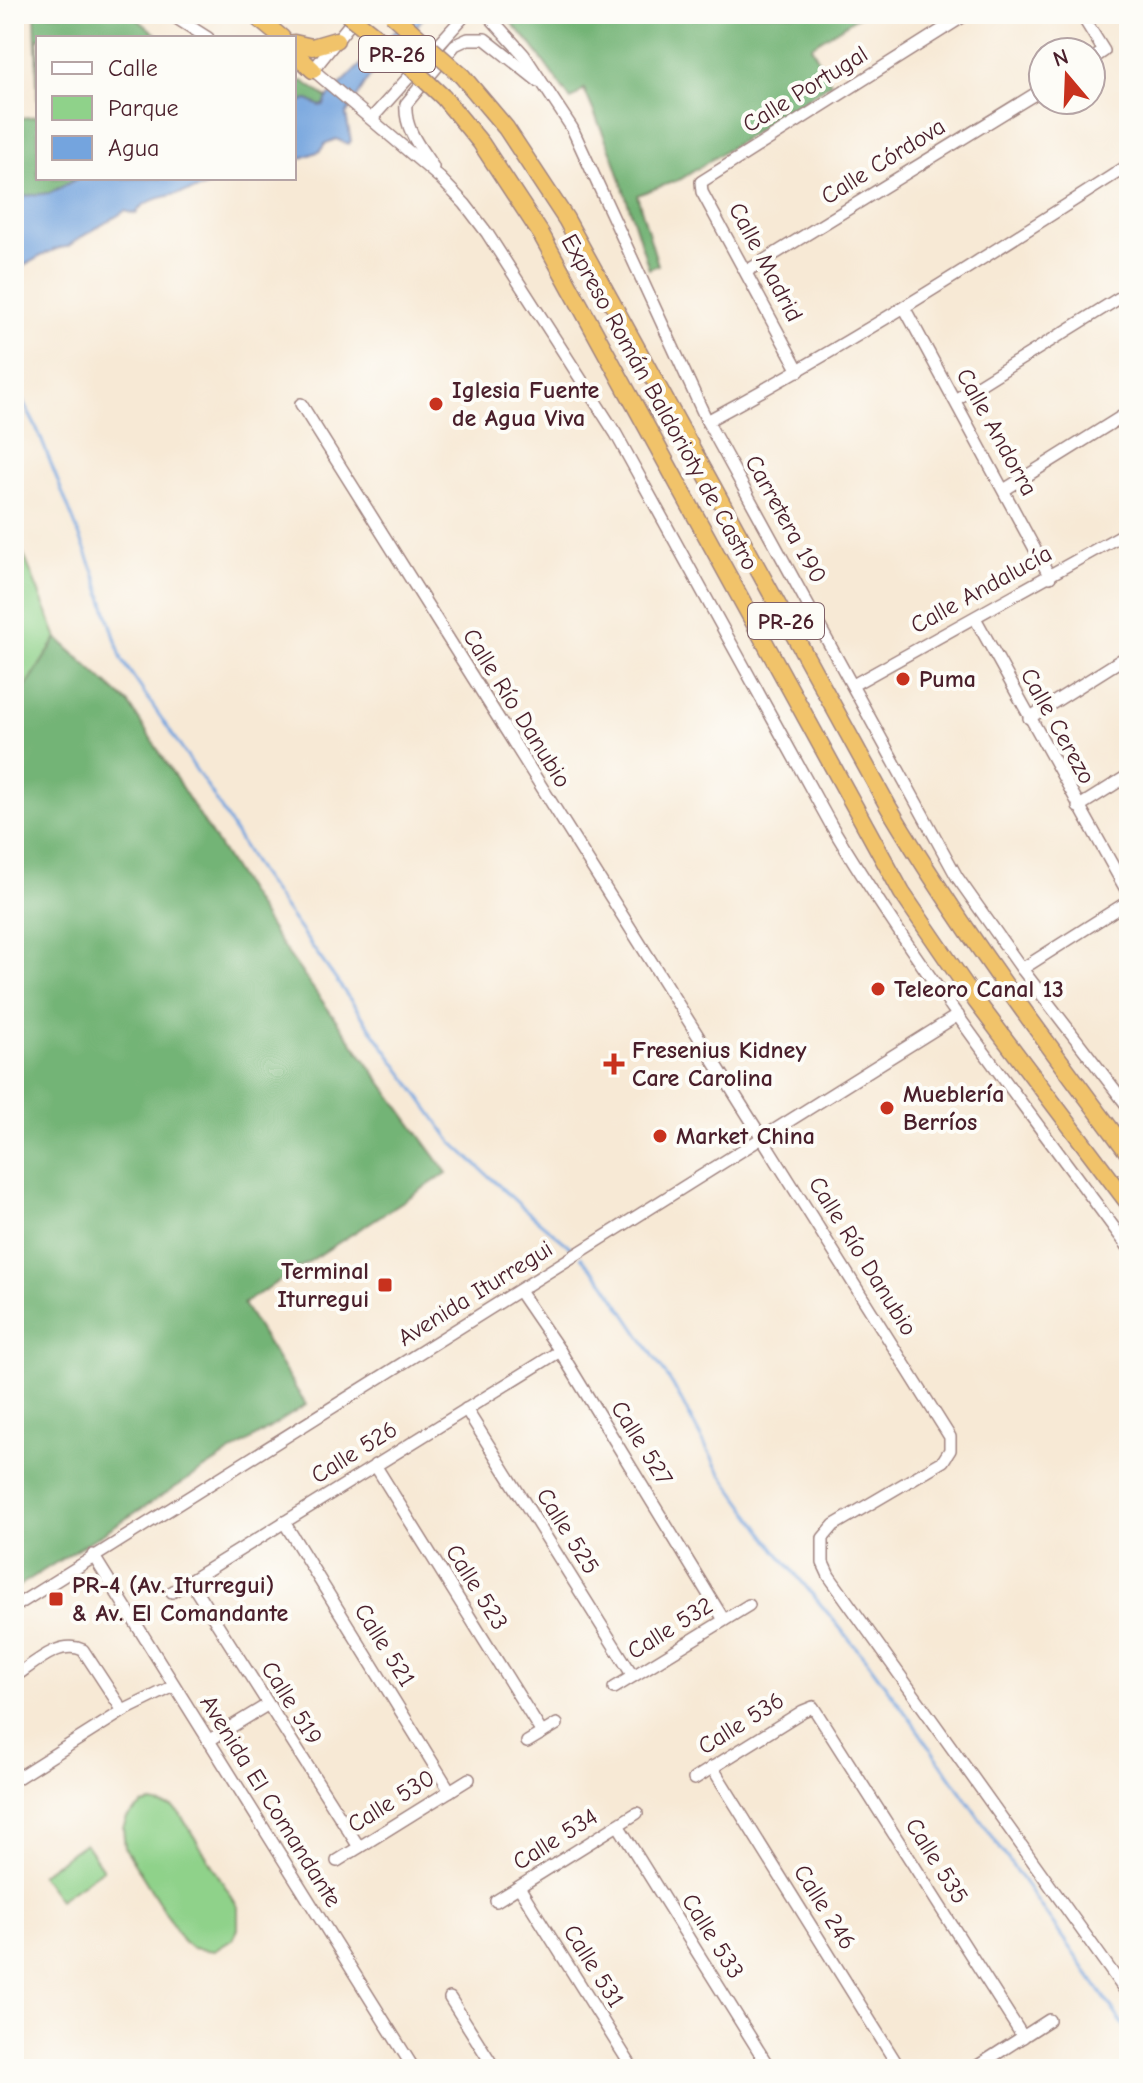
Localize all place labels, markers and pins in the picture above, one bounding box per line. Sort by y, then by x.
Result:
place label: Iglesia Fuente de Agua Viva [452,376,600,432]
marker: Iglesia Fuente de Agua Viva [427,395,445,413]
place label: Puma [919,665,976,693]
marker: Puma [894,670,912,688]
place label: Teleoro Canal 13 [894,975,1064,1003]
marker: Teleoro Canal 13 [869,980,887,998]
place label: Fresenius Kidney Care Carolina [632,1036,806,1092]
marker: Fresenius Kidney Care Carolina [603,1053,625,1075]
place label: Mueblería Berríos [903,1080,1004,1136]
marker: Mueblería Berríos [878,1099,896,1117]
place label: Market China [676,1122,815,1150]
marker: Market China [651,1127,669,1145]
place label: Terminal Iturregui [277,1257,369,1313]
marker: Terminal Iturregui [376,1276,394,1294]
place label: PR-4 (Av. Iturregui) & Av. El Comandante [72,1571,289,1627]
marker: PR-4 (Av. Iturregui) & Av. El Comandante [47,1590,65,1608]

